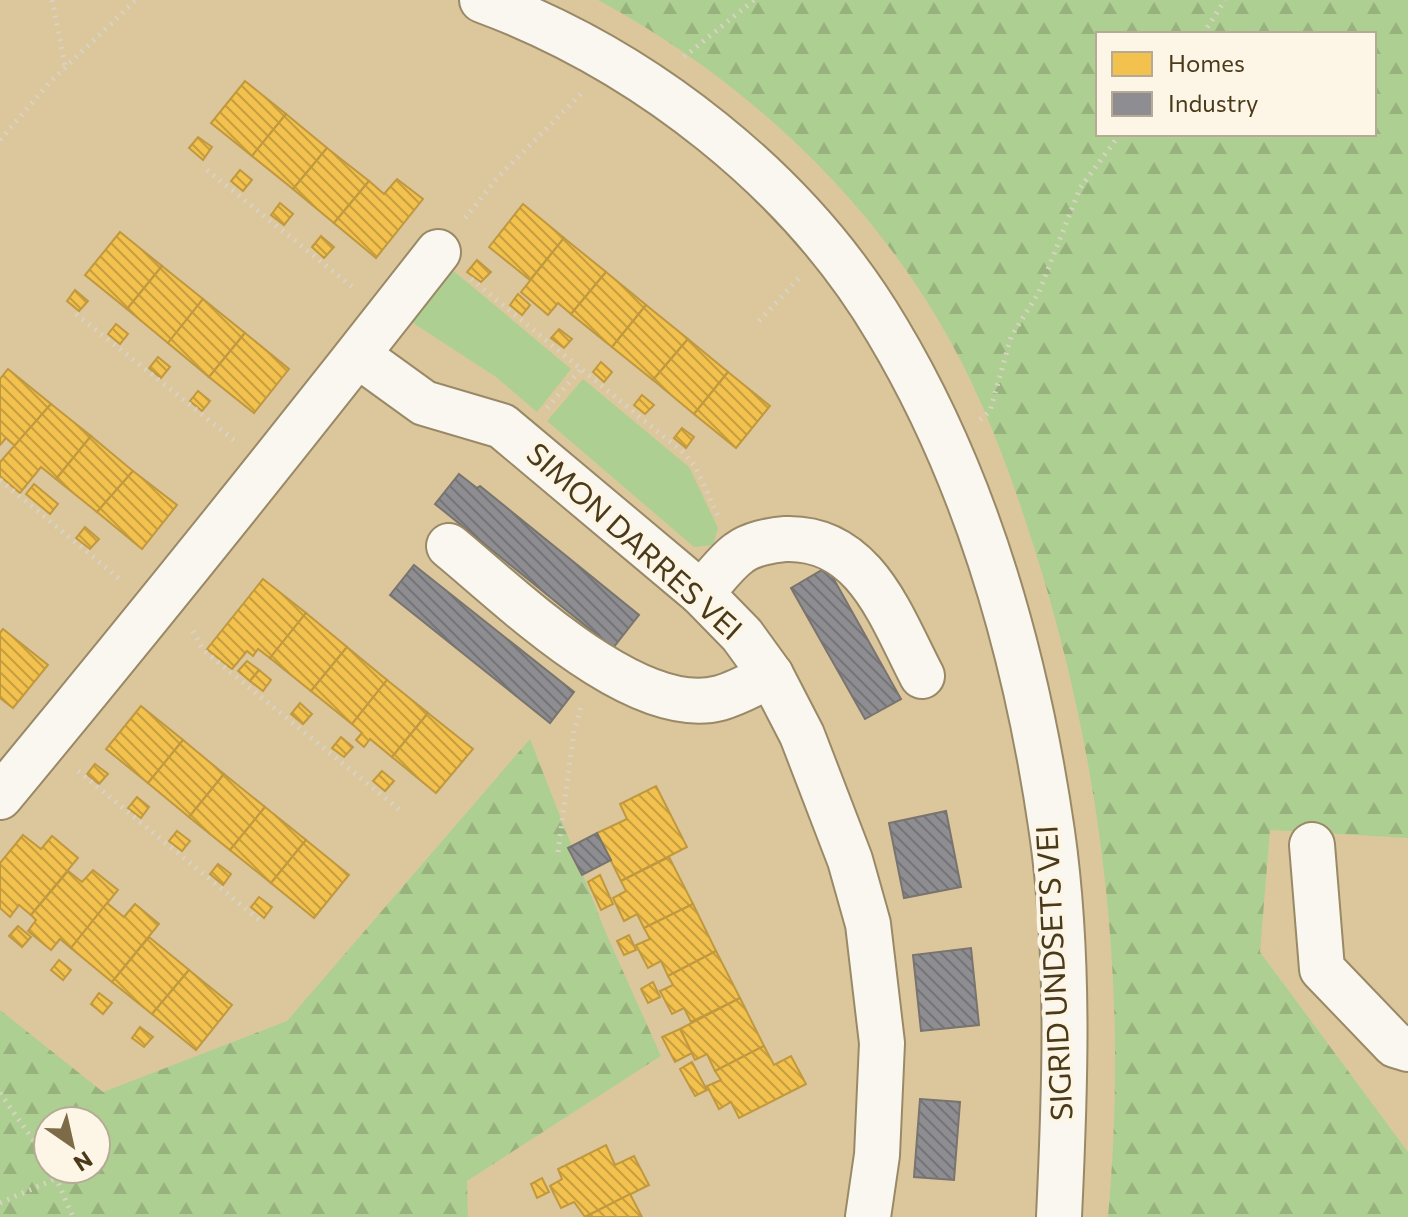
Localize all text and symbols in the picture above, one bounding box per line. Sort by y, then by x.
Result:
legend [1096,32,1376,136]
text: Homes [1168,48,1245,77]
text: Industry [1168,88,1258,117]
street label: SIMON DARRES VEI [520,434,751,647]
street label: SIGRID UNDSETS VEI [1026,825,1079,1122]
north arrow [32,1105,112,1185]
text: N [69,1146,98,1178]

